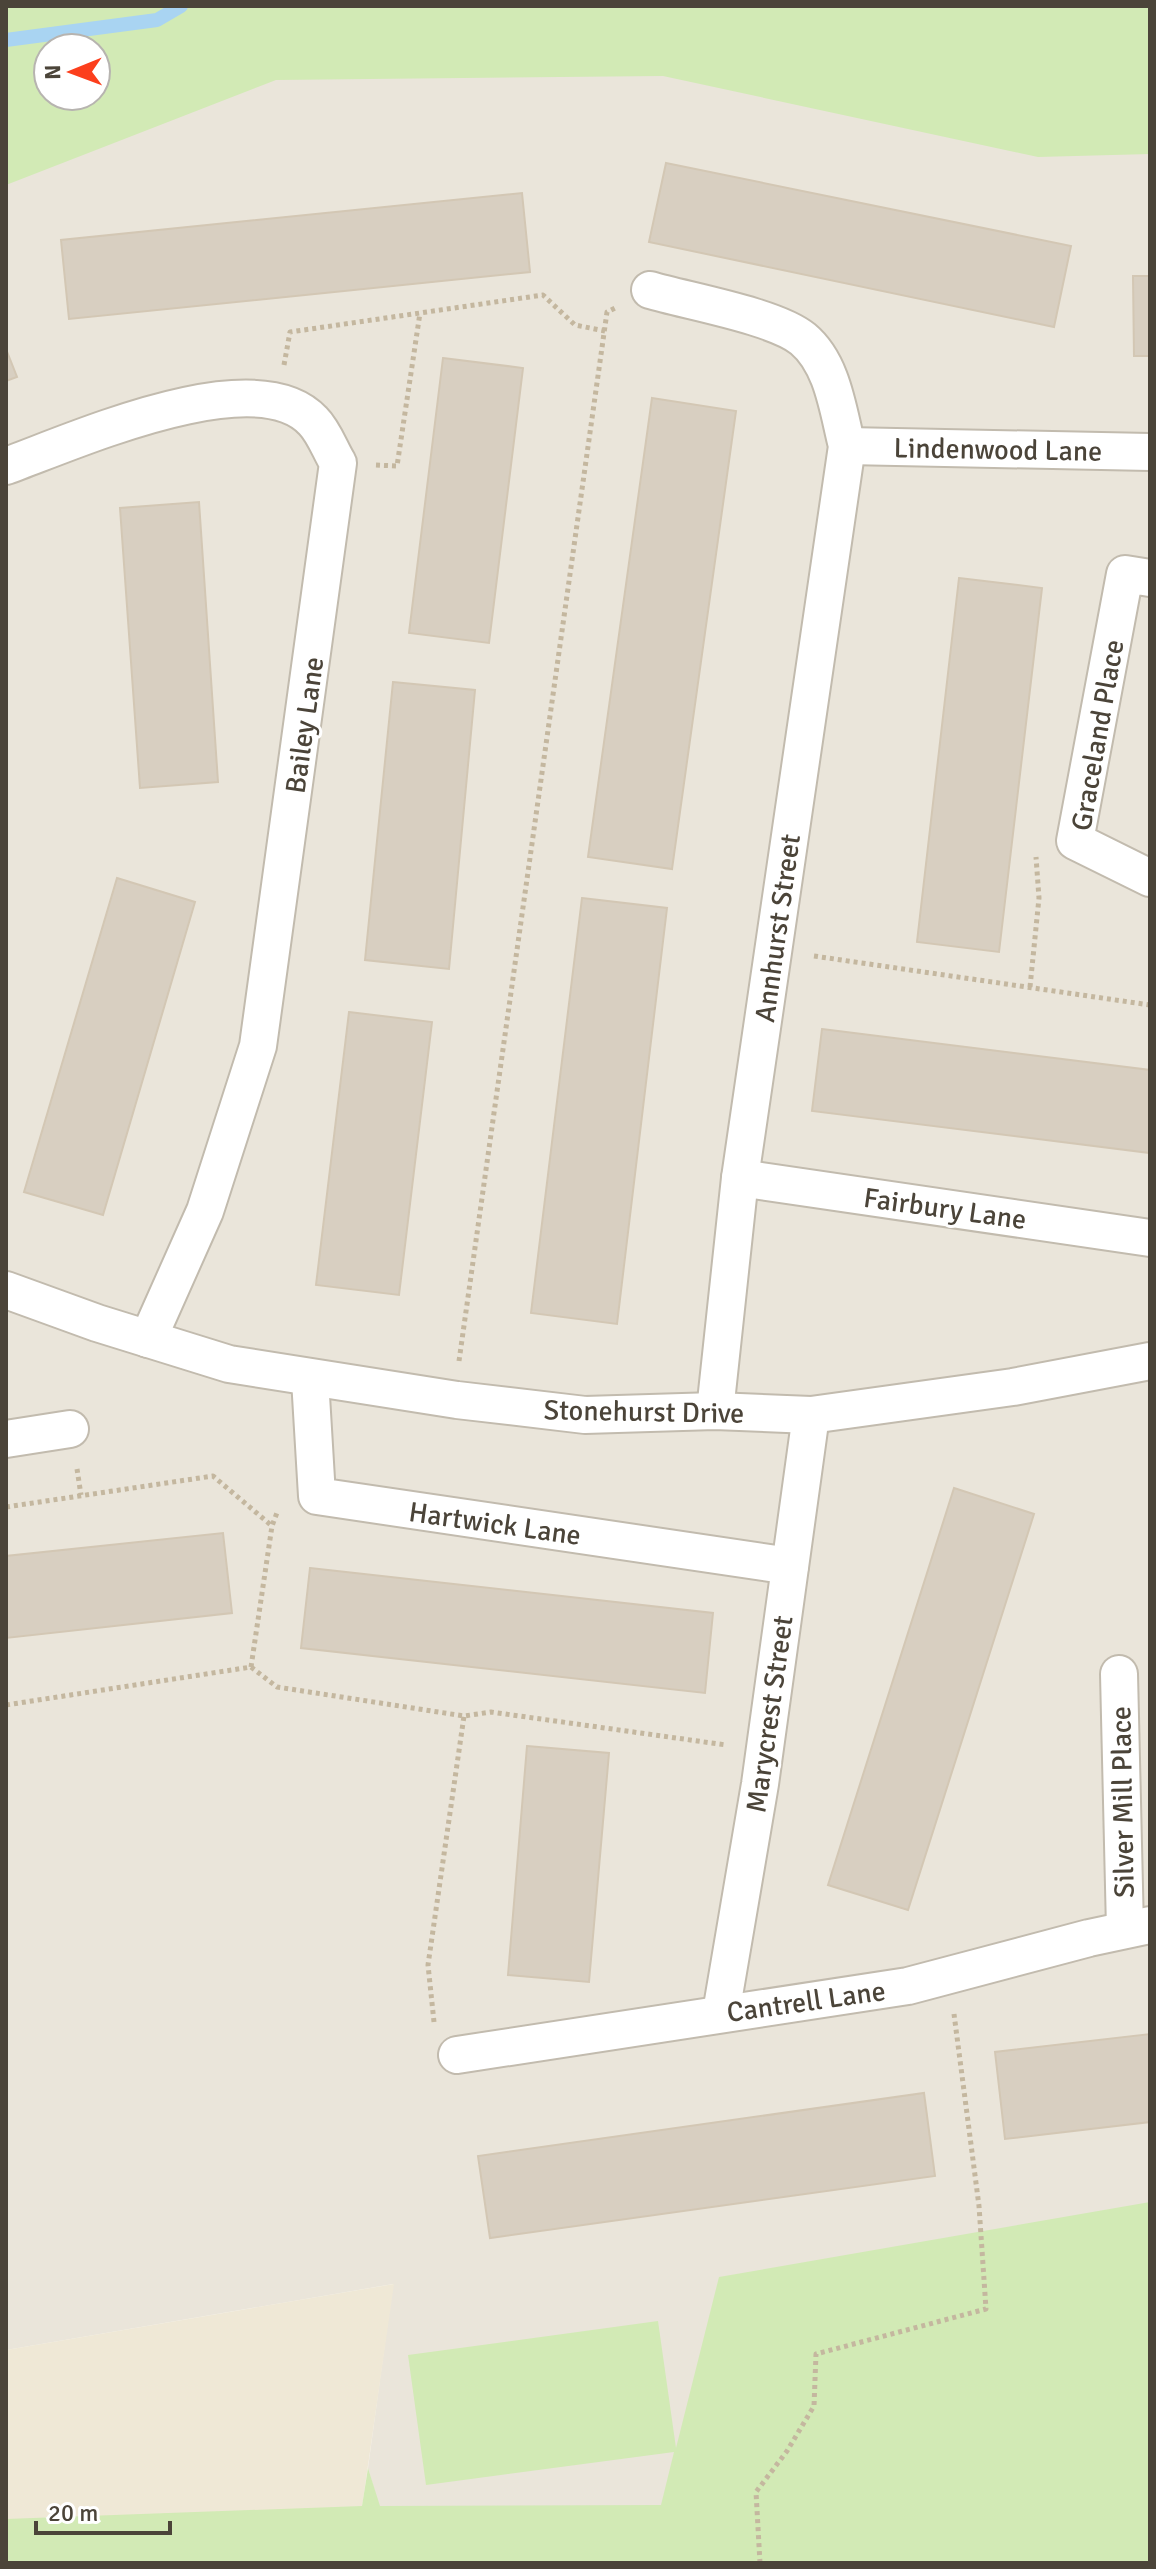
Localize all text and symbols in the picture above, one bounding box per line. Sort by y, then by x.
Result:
north arrow [32,32,112,112]
text: N [39,64,66,80]
street label: Lindenwood Lane [893,431,1102,469]
street label: Graceland Place [1064,637,1132,833]
street label: Bailey Lane [279,655,331,796]
street label: Annhurst Street [748,832,808,1024]
street label: Fairbury Lane [861,1181,1028,1237]
street label: Stonehurst Drive [543,1393,745,1431]
street label: Hartwick Lane [407,1495,583,1553]
street label: Marycrest Street [739,1613,801,1815]
street label: Silver Mill Place [1104,1706,1142,1898]
street label: Cantrell Lane [725,1974,888,2030]
scale bar [36,2485,170,2535]
text: 20 m [48,2498,98,2528]

